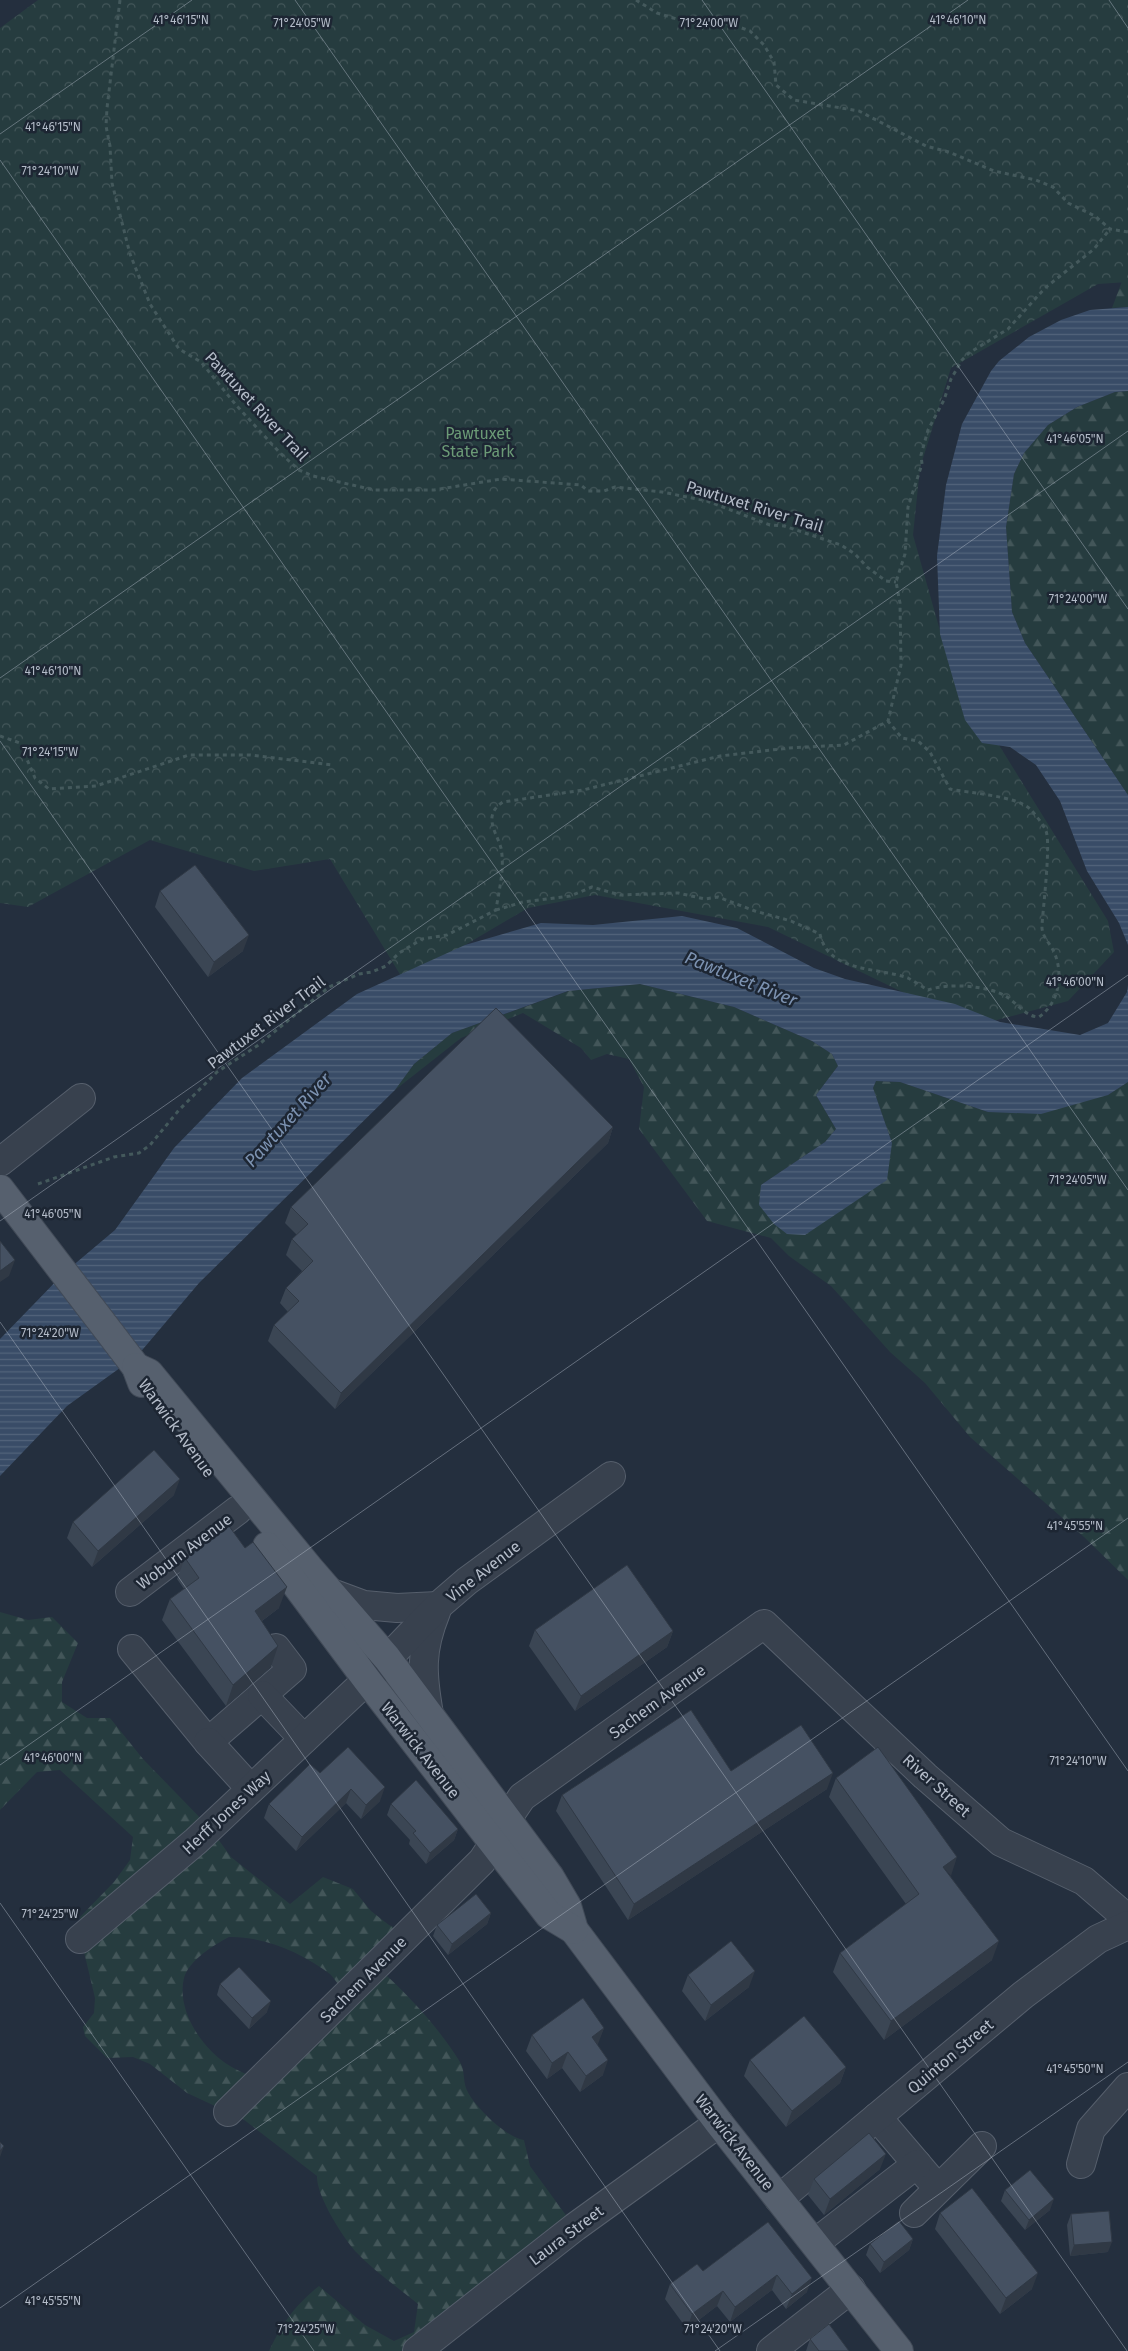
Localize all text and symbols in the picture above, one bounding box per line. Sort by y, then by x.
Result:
text: 41°46'15"N [153,13,209,27]
text: 41°46'10"N [929,13,987,27]
text: 71°24'05"W [273,16,331,30]
text: 71°24'00"W [680,16,738,30]
text: 41°46'15"N [25,120,81,134]
text: 71°24'10"W [21,164,79,178]
street label: Pawtuxet River Trail [201,348,312,465]
park label: Pawtuxet State Park [441,424,515,461]
text: 41°46'05"N [1046,432,1104,446]
street label: Pawtuxet River Trail [684,477,826,536]
text: 71°24'00"W [1049,592,1107,606]
text: 41°46'10"N [24,664,82,678]
text: 71°24'15"W [22,745,78,759]
water label: Pawtuxet River [682,947,801,1012]
street label: Pawtuxet River Trail [204,972,329,1073]
text: 41°46'00"N [1046,975,1104,989]
water label: Pawtuxet River [240,1068,337,1172]
text: 71°24'05"W [1049,1173,1107,1187]
text: 41°46'05"N [24,1207,82,1221]
text: 71°24'20"W [21,1326,79,1340]
street label: Warwick Avenue [135,1375,219,1481]
street label: Woburn Avenue [133,1509,236,1593]
text: 41°45'55"N [1047,1519,1103,1533]
street label: Vine Avenue [442,1537,524,1606]
street label: Sachem Avenue [606,1660,709,1743]
street label: Warwick Avenue [377,1698,464,1802]
street label: River Street [899,1750,975,1821]
text: 41°46'00"N [24,1751,82,1765]
text: 71°24'10"W [1049,1754,1107,1768]
street label: Herff Jones Way [178,1767,275,1858]
text: 71°24'25"W [22,1907,79,1921]
street label: Sachem Avenue [316,1932,410,2026]
street label: Quinton Street [904,2015,997,2098]
text: 41°45'50"N [1046,2062,1104,2076]
street label: Warwick Avenue [691,2090,778,2194]
street label: Laura Street [526,2201,607,2269]
text: 41°45'55"N [25,2294,81,2308]
text: 71°24'25"W [278,2322,335,2336]
text: 71°24'20"W [684,2322,742,2336]

